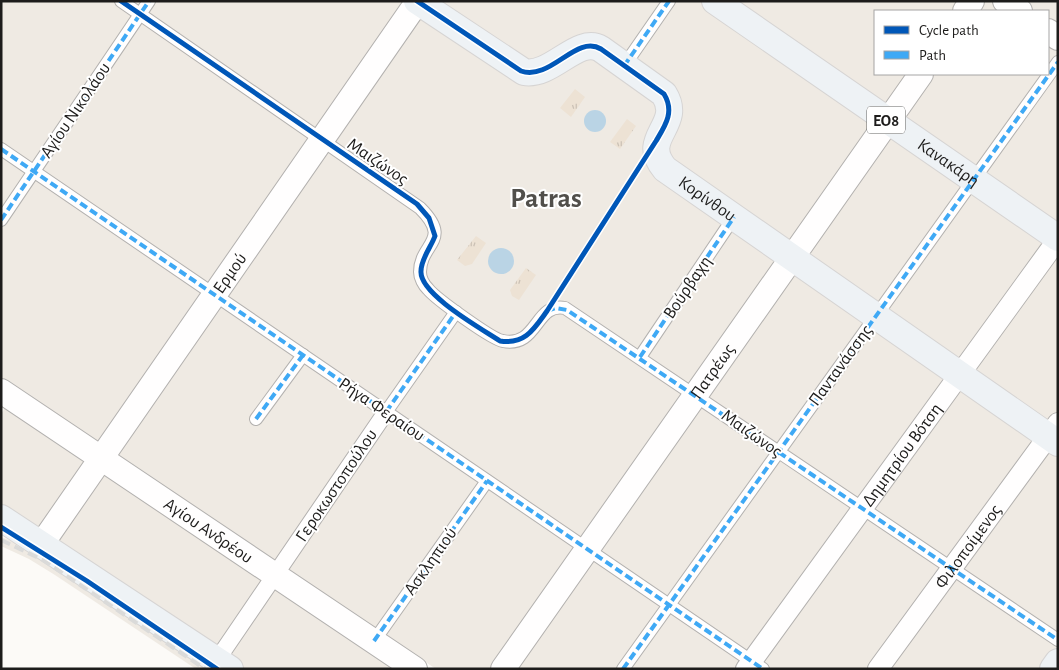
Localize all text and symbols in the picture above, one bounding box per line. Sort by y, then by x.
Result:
legend [874,10,1049,75]
text: Cycle path [919,23,979,38]
text: Path [919,48,946,63]
street label: Αγίου Νικολάου [37,59,114,162]
road number: ΕΟ8 [867,106,905,134]
street label: Μαιζώνος [344,135,411,189]
street label: Κανακάρη [914,136,982,191]
street label: Κορίνθου [675,173,739,225]
district label: Patras [510,185,582,213]
street label: Ερμού [210,250,250,297]
street label: Βούρβαχη [660,253,715,322]
street label: Παντανάσσης [806,322,876,409]
street label: Πατρέως [688,341,739,403]
street label: Ρήγα Φεραίου [335,374,428,445]
street label: Δημητρίου Βότση [859,400,946,510]
street label: Μαιζώνος [718,407,785,461]
street label: Γεροκωστοπούλου [293,426,381,545]
street label: Αγίου Ανδρέου [160,495,256,567]
street label: Φιλοποίμενος [932,502,1005,592]
street label: Ασκληπιού [401,525,460,599]

